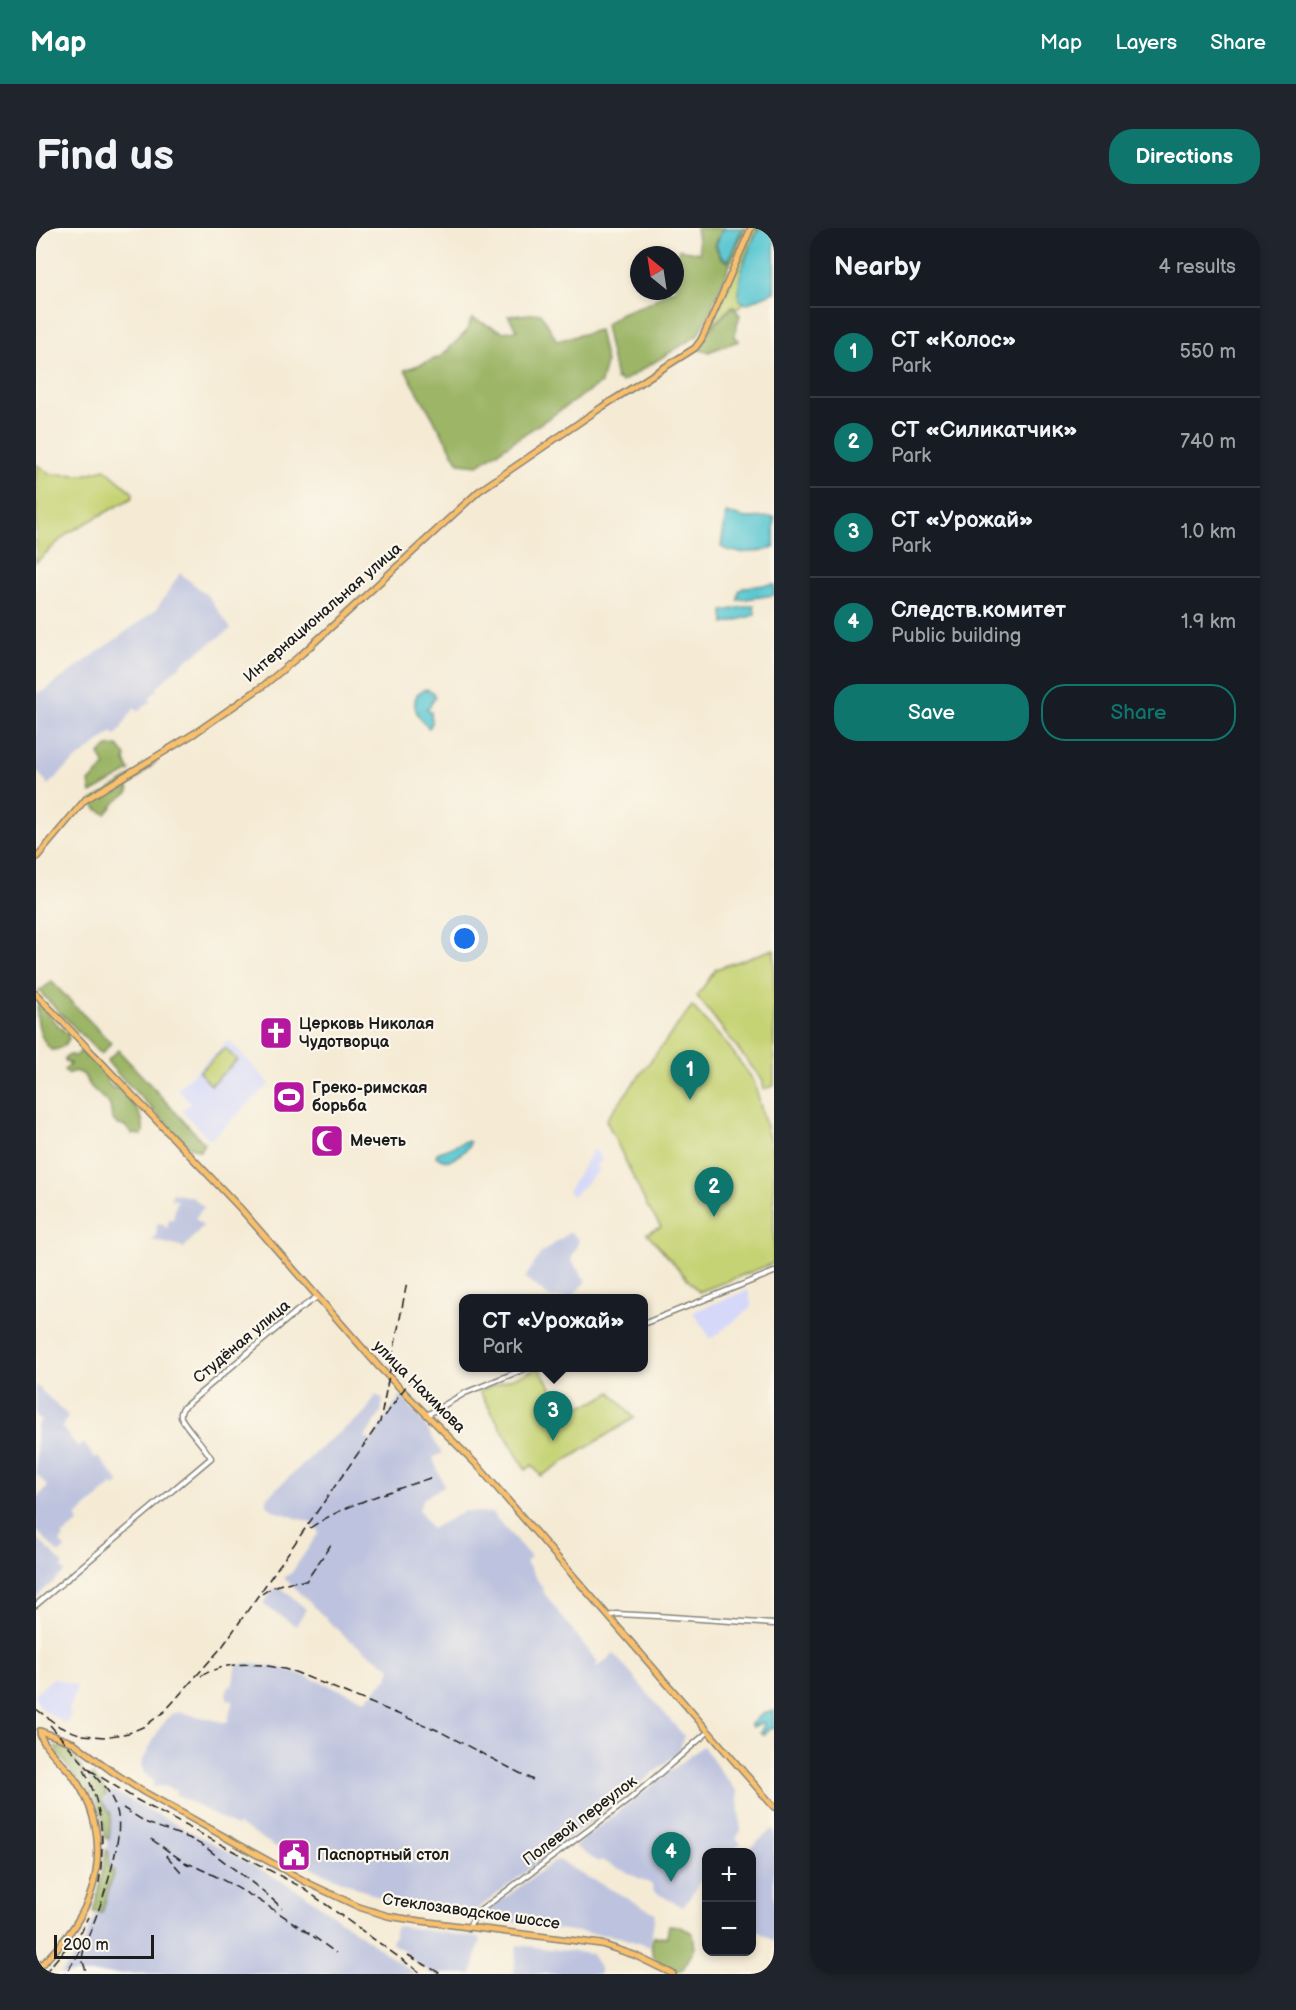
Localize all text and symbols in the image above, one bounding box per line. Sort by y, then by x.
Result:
text: Map [30,26,86,59]
text: Map [1040,30,1082,55]
text: Layers [1115,30,1177,55]
text: Share [1210,30,1266,55]
button: Directions [1109,129,1260,184]
text: Find us [36,131,174,182]
north arrow [630,246,684,300]
text: Nearby [834,252,921,283]
text: 4 results [1158,255,1236,279]
text: СТ «Колос» [891,327,1016,354]
text: 1 [849,340,858,364]
text: 550 m [1179,340,1236,364]
text: Park [891,354,931,378]
text: СТ «Силикатчик» [891,417,1078,444]
text: 2 [848,430,859,454]
text: 740 m [1180,430,1236,454]
text: Park [891,444,931,468]
text: СТ «Урожай» [891,507,1033,534]
text: 3 [848,520,859,544]
text: 1.0 km [1181,520,1236,544]
text: Park [891,534,931,558]
street label: Интернациональная улица [240,539,406,687]
text: Следств.комитет [891,597,1066,624]
text: 4 [848,610,859,634]
text: 1.9 km [1181,610,1236,634]
text: Public building [891,624,1021,648]
button: Save [834,684,1029,741]
button: Share [1041,684,1236,741]
your location [450,924,479,953]
church icon: Церковь Николая Чудотворца [258,1015,294,1051]
place label: Церковь Николая Чудотворца [299,1015,434,1052]
pin: 1 [670,1050,710,1100]
sports icon: Греко-римская борьба [271,1079,307,1115]
place label: Греко-римская борьба [312,1079,427,1116]
mosque icon: Мечеть [309,1123,345,1159]
place label: Мечеть [350,1132,407,1151]
pin: 2 [694,1168,734,1217]
popup [459,1294,648,1372]
street label: Студёная улица [190,1296,295,1388]
text: СТ «Урожай» [482,1308,625,1335]
text: Park [482,1335,522,1359]
street label: улица Нахимова [369,1337,470,1438]
pin: 3 [534,1392,572,1441]
street label: Полевой переулок [519,1772,641,1870]
pin: 4 [652,1832,690,1882]
public building icon: Паспортный стол [276,1837,312,1873]
place label: Паспортный стол [317,1846,449,1865]
map controls [702,1848,756,1956]
button: + [702,1848,756,1902]
street label: Стеклозаводское шоссе [381,1890,561,1934]
button: − [702,1902,756,1956]
scale bar [54,1932,154,1960]
text: 200 m [63,1936,109,1955]

